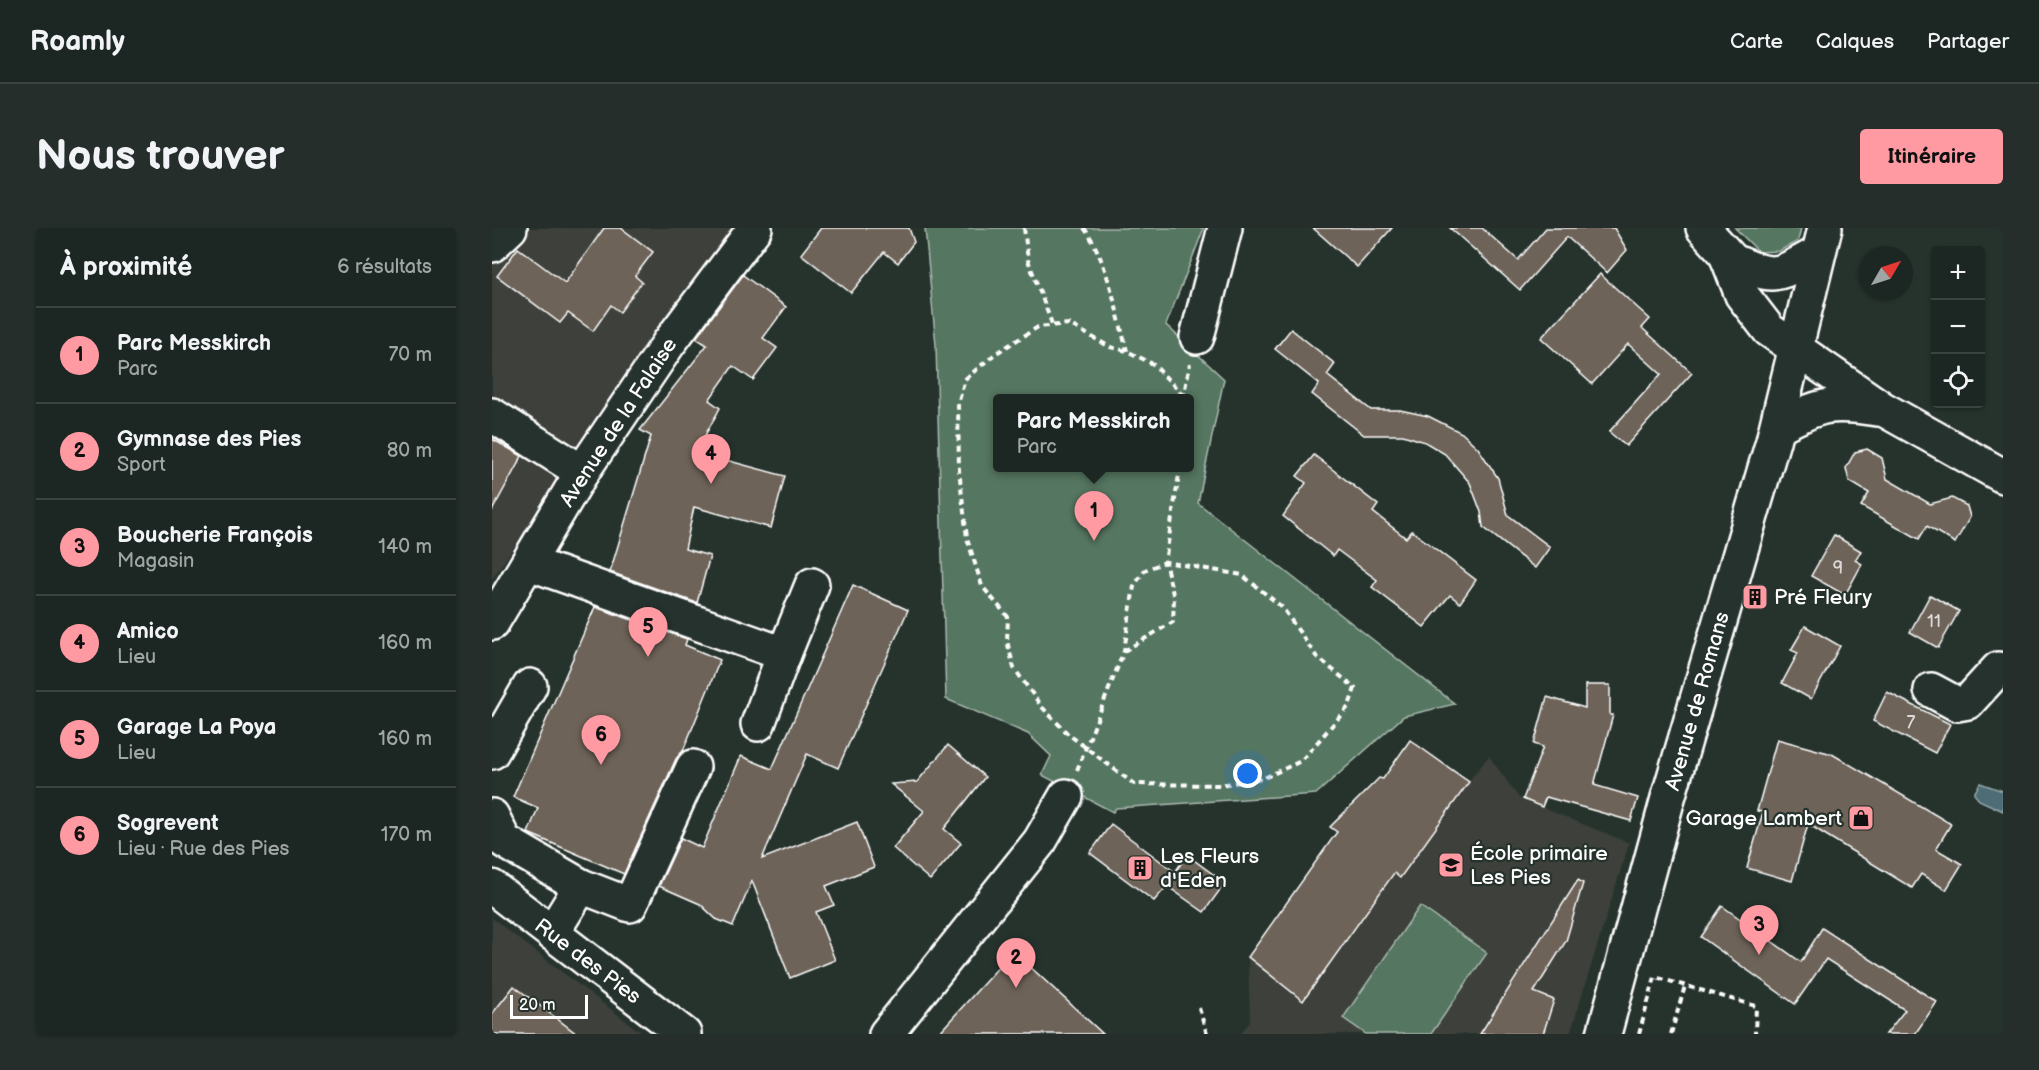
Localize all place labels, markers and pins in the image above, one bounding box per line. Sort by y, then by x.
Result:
pin: 4 [692,434,730,484]
pin: 1 [1074,492,1114,541]
building icon: Pré Fleury [1740,582,1770,612]
place label: Pré Fleury [1774,585,1873,610]
pin: 5 [628,608,668,657]
pin: 6 [582,716,620,765]
shop icon: Garage Lambert [1846,803,1876,833]
place label: Garage Lambert [1686,806,1843,831]
place label: École primaire Les Pies [1470,841,1608,890]
place label: Les Fleurs d'Eden [1160,844,1259,893]
school or university icon: École primaire Les Pies [1436,850,1466,880]
building icon: Les Fleurs d'Eden [1125,853,1155,883]
pin: 3 [1740,906,1778,955]
pin: 2 [996,938,1036,988]

